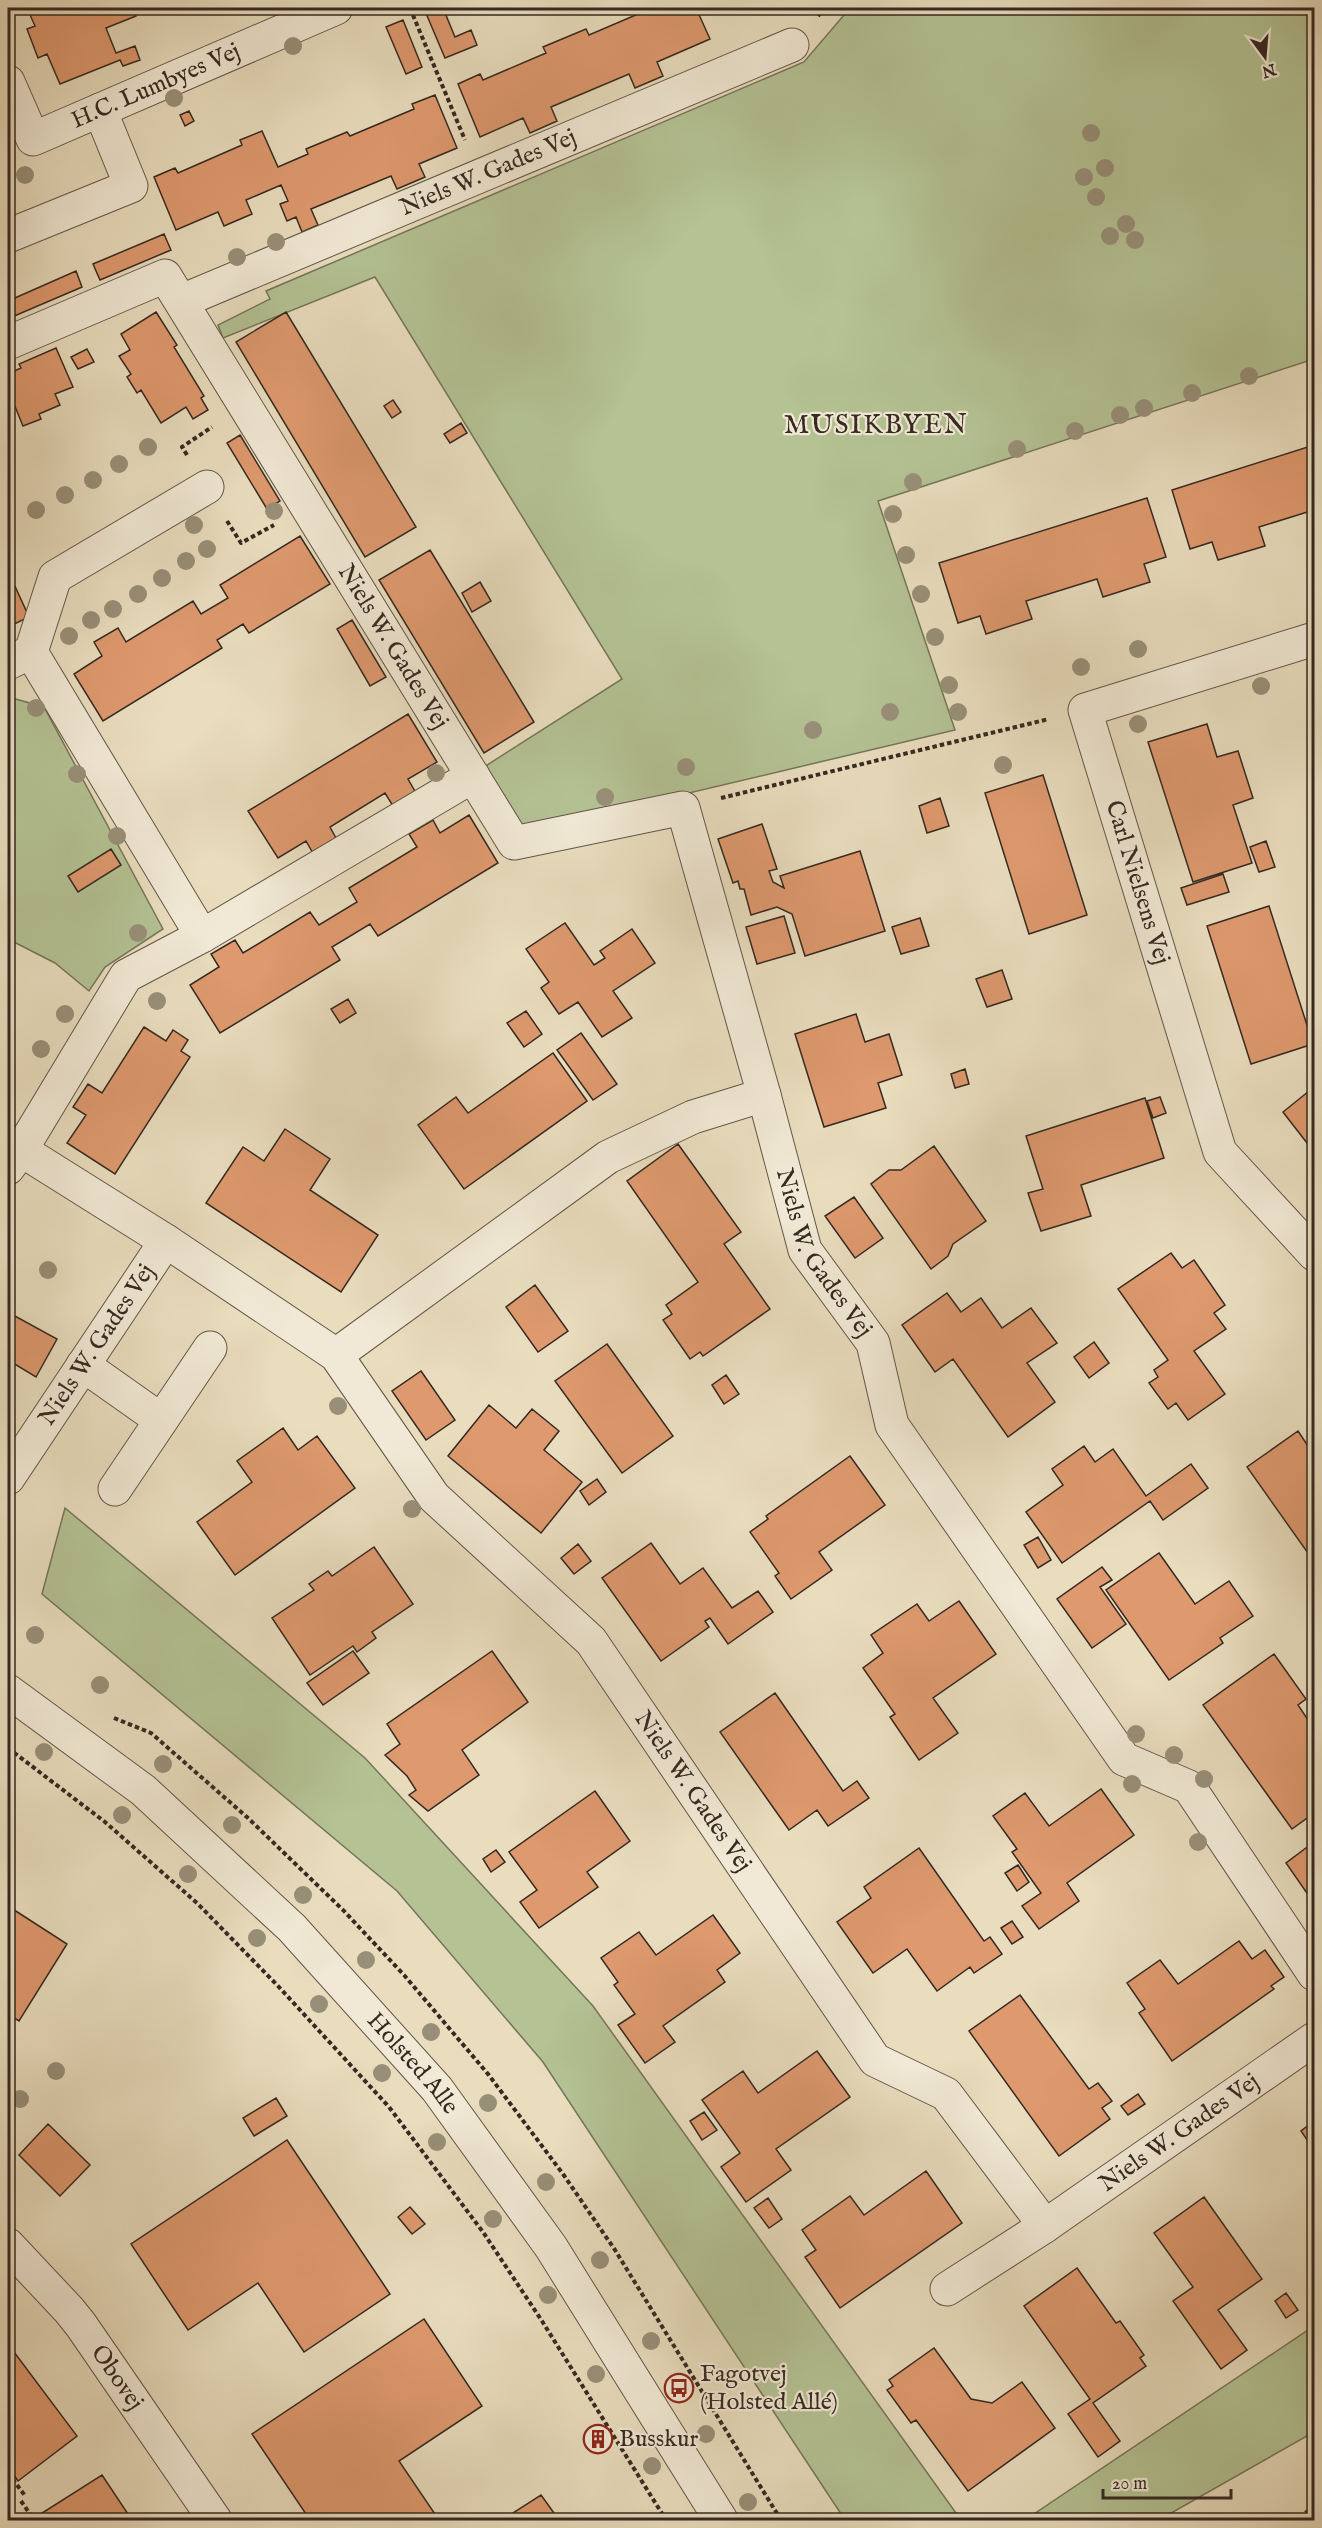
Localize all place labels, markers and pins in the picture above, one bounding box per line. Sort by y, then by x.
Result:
place label: Fagotvej (Holsted Allé) [700,2359,838,2418]
bus stop icon: Fagotvej (Holsted Allé) [663,2372,695,2404]
building icon: Busskur [582,2423,614,2455]
place label: Busskur [619,2424,698,2455]

